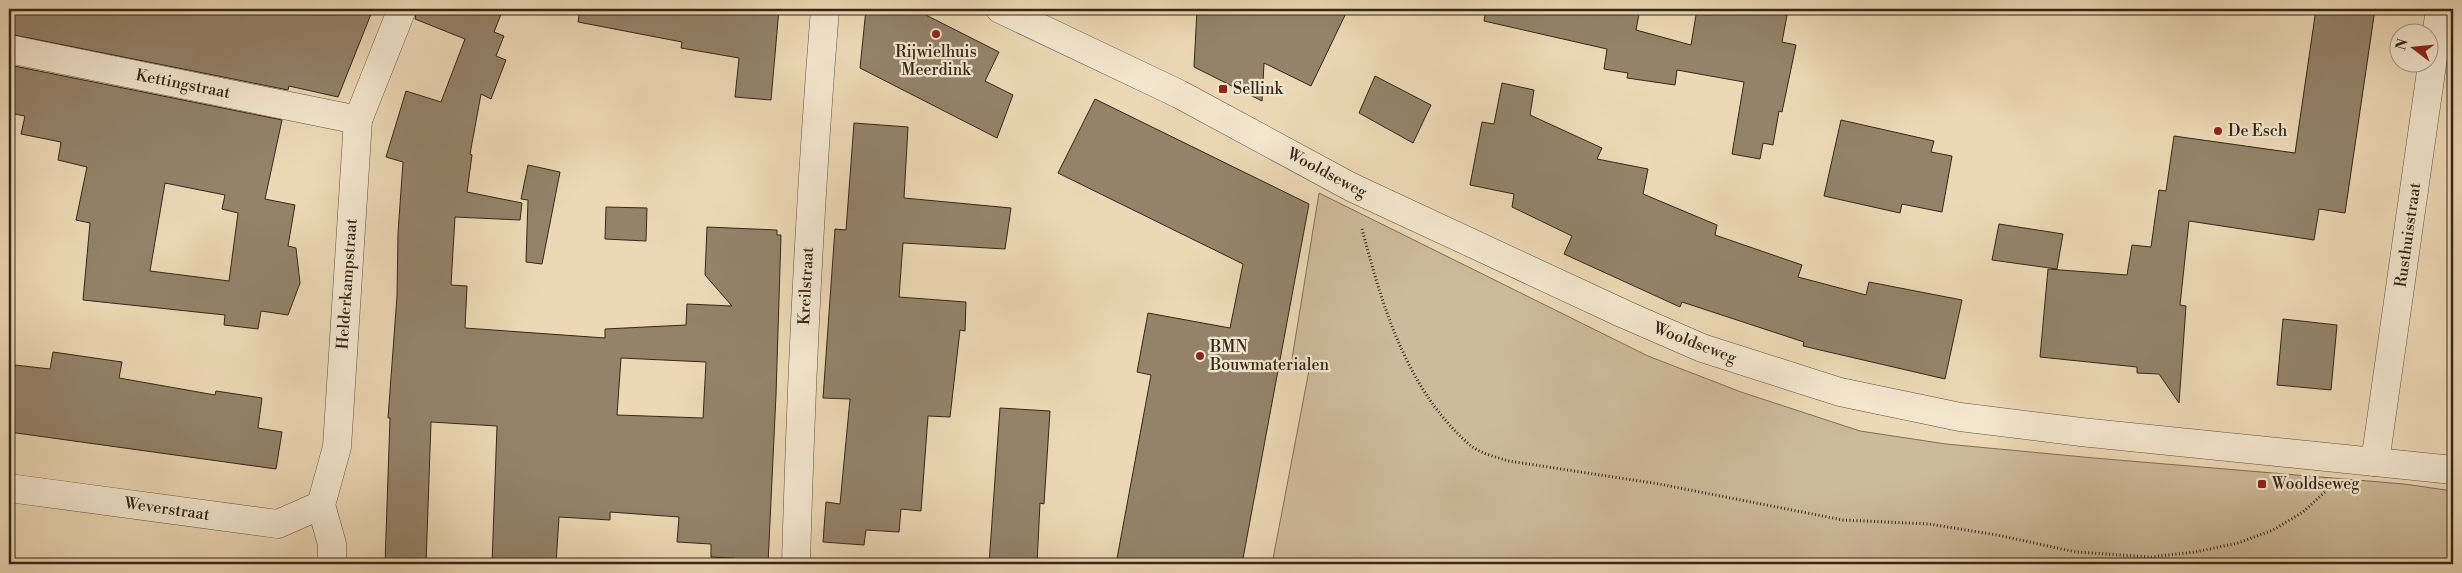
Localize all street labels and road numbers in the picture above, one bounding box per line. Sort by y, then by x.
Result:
street label: Kettingstraat [134,65,232,103]
street label: Wooldseweg [1283,143,1371,203]
street label: Rusthuisstraat [2391,181,2425,289]
street label: Helderkampstraat [332,218,362,350]
street label: Kreilstraat [794,246,818,326]
street label: Wooldseweg [1650,318,1740,368]
street label: Weverstraat [122,493,211,525]

